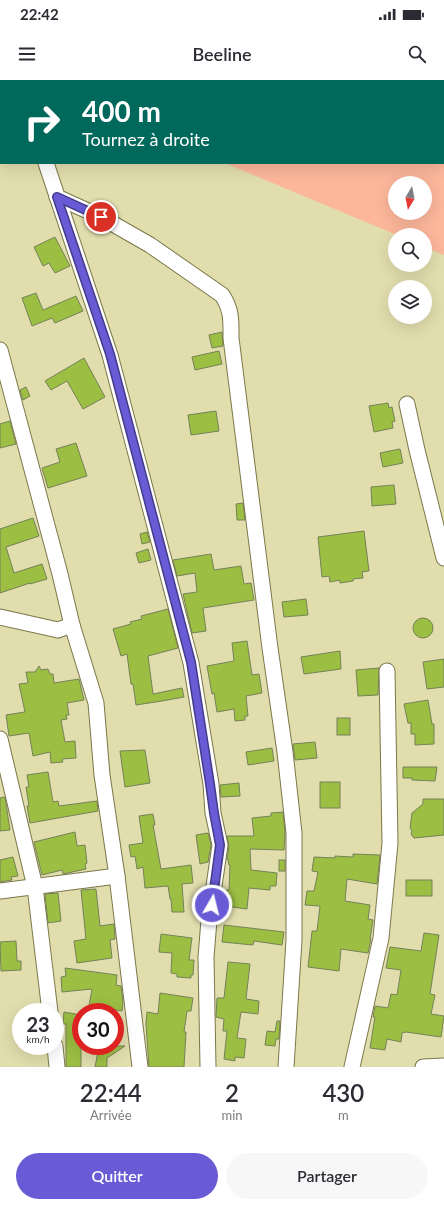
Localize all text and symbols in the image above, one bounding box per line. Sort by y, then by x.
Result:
text: 22:42 [20,5,59,23]
icon: menu [16,43,38,65]
text: Beeline [192,43,252,65]
icon: search [406,43,428,65]
text: 400 m [82,94,161,128]
icon: right [16,96,68,148]
text: Tournez à droite [82,128,210,150]
north arrow [388,176,432,220]
map controls [388,176,432,324]
pin [84,200,118,234]
icon: arrive [90,206,112,228]
button: search [388,228,432,272]
button: layers [388,280,432,324]
position arrow [191,884,233,926]
speed limit sign: 30 [72,1003,124,1055]
text: 23 [26,1012,50,1036]
text: km/h [26,1033,50,1045]
text: 22:44 [80,1078,142,1107]
text: 2 [225,1078,239,1107]
text: 430 [322,1078,364,1107]
text: Arrivée [90,1107,132,1123]
text: min [221,1107,243,1123]
text: m [338,1107,349,1123]
button: Quitter [16,1153,218,1199]
button: Partager [226,1153,428,1199]

